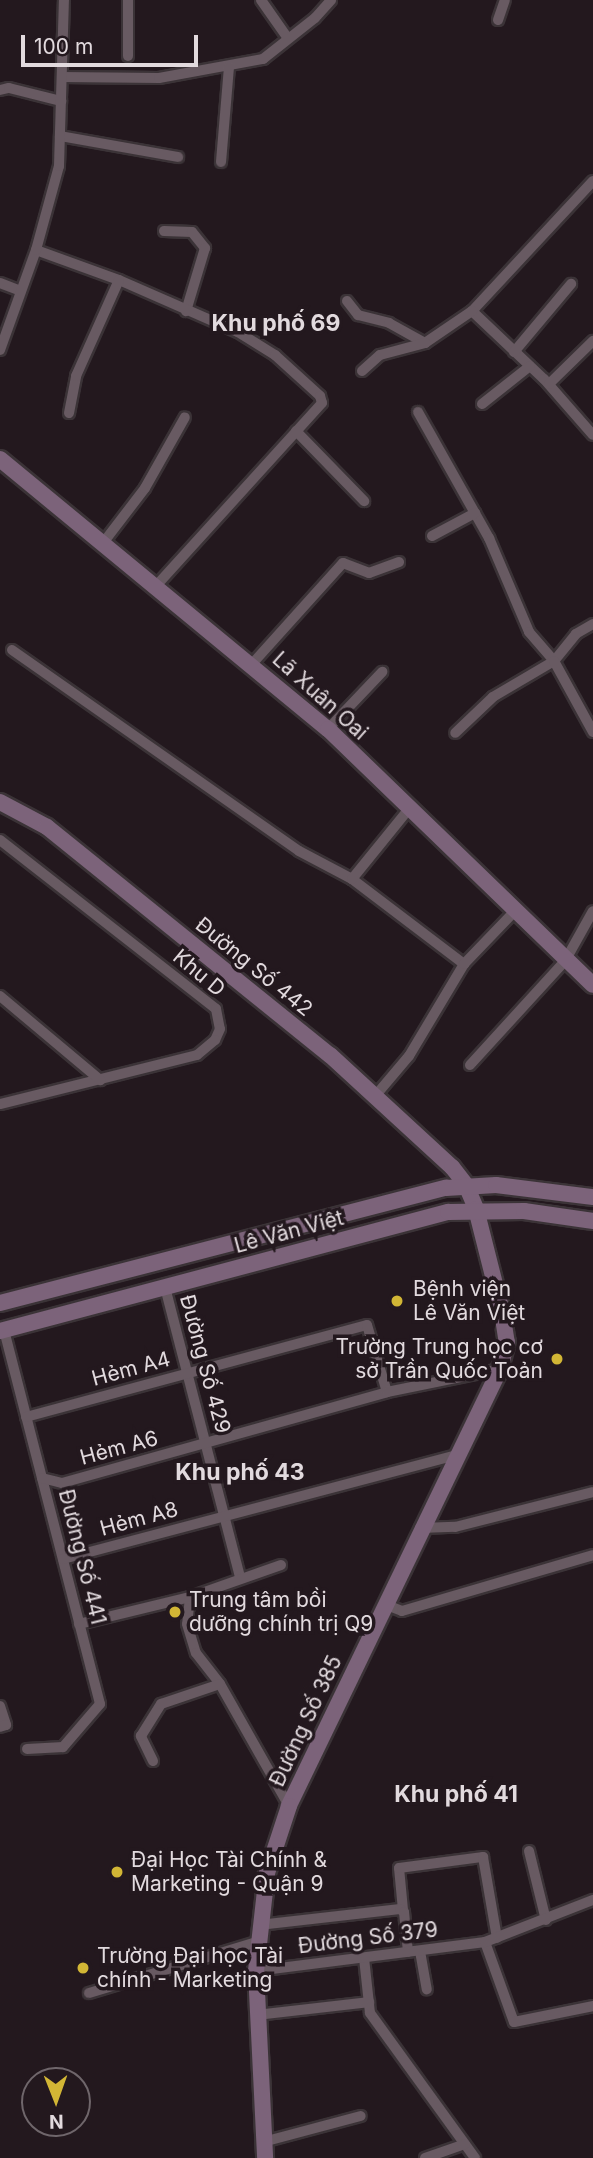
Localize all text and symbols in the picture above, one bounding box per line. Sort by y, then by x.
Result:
scale bar [24,21,201,65]
text: 100 m [34,34,93,59]
district label: Khu phố 69 [212,309,340,337]
street label: Lã Xuân Oai [267,647,373,745]
street label: Đường Số 442 [190,912,318,1022]
street label: Khu D [168,944,230,1002]
street label: Lê Văn Việt [232,1205,346,1259]
place label: Bệnh viện Lê Văn Việt [413,1276,525,1326]
marker: Bệnh viện Lê Văn Việt [387,1291,407,1311]
street label: Đường Số 429 [174,1292,236,1436]
place label: Trường Trung học cơ sở Trần Quốc Toản [335,1334,543,1384]
street label: Hẻm A4 [89,1346,173,1392]
marker: Trường Trung học cơ sở Trần Quốc Toản [549,1351,565,1367]
street label: Hẻm A6 [77,1426,161,1470]
district label: Khu phố 43 [175,1458,305,1486]
street label: Đường Số 441 [53,1487,111,1627]
street label: Hẻm A8 [97,1497,181,1541]
place label: Trung tâm bồi dưỡng chính trị Q9 [189,1587,373,1637]
marker: Trung tâm bồi dưỡng chính trị Q9 [167,1604,183,1620]
street label: Đường Số 385 [265,1651,347,1791]
district label: Khu phố 41 [394,1780,518,1808]
place label: Đại Học Tài Chính & Marketing - Quận 9 [131,1847,327,1897]
marker: Đại Học Tài Chính & Marketing - Quận 9 [109,1864,125,1880]
street label: Đường Số 379 [297,1917,439,1959]
place label: Trường Đại học Tài chính - Marketing [97,1943,283,1993]
marker: Trường Đại học Tài chính - Marketing [75,1960,91,1976]
north arrow [21,2067,91,2137]
text: N [49,2110,64,2133]

